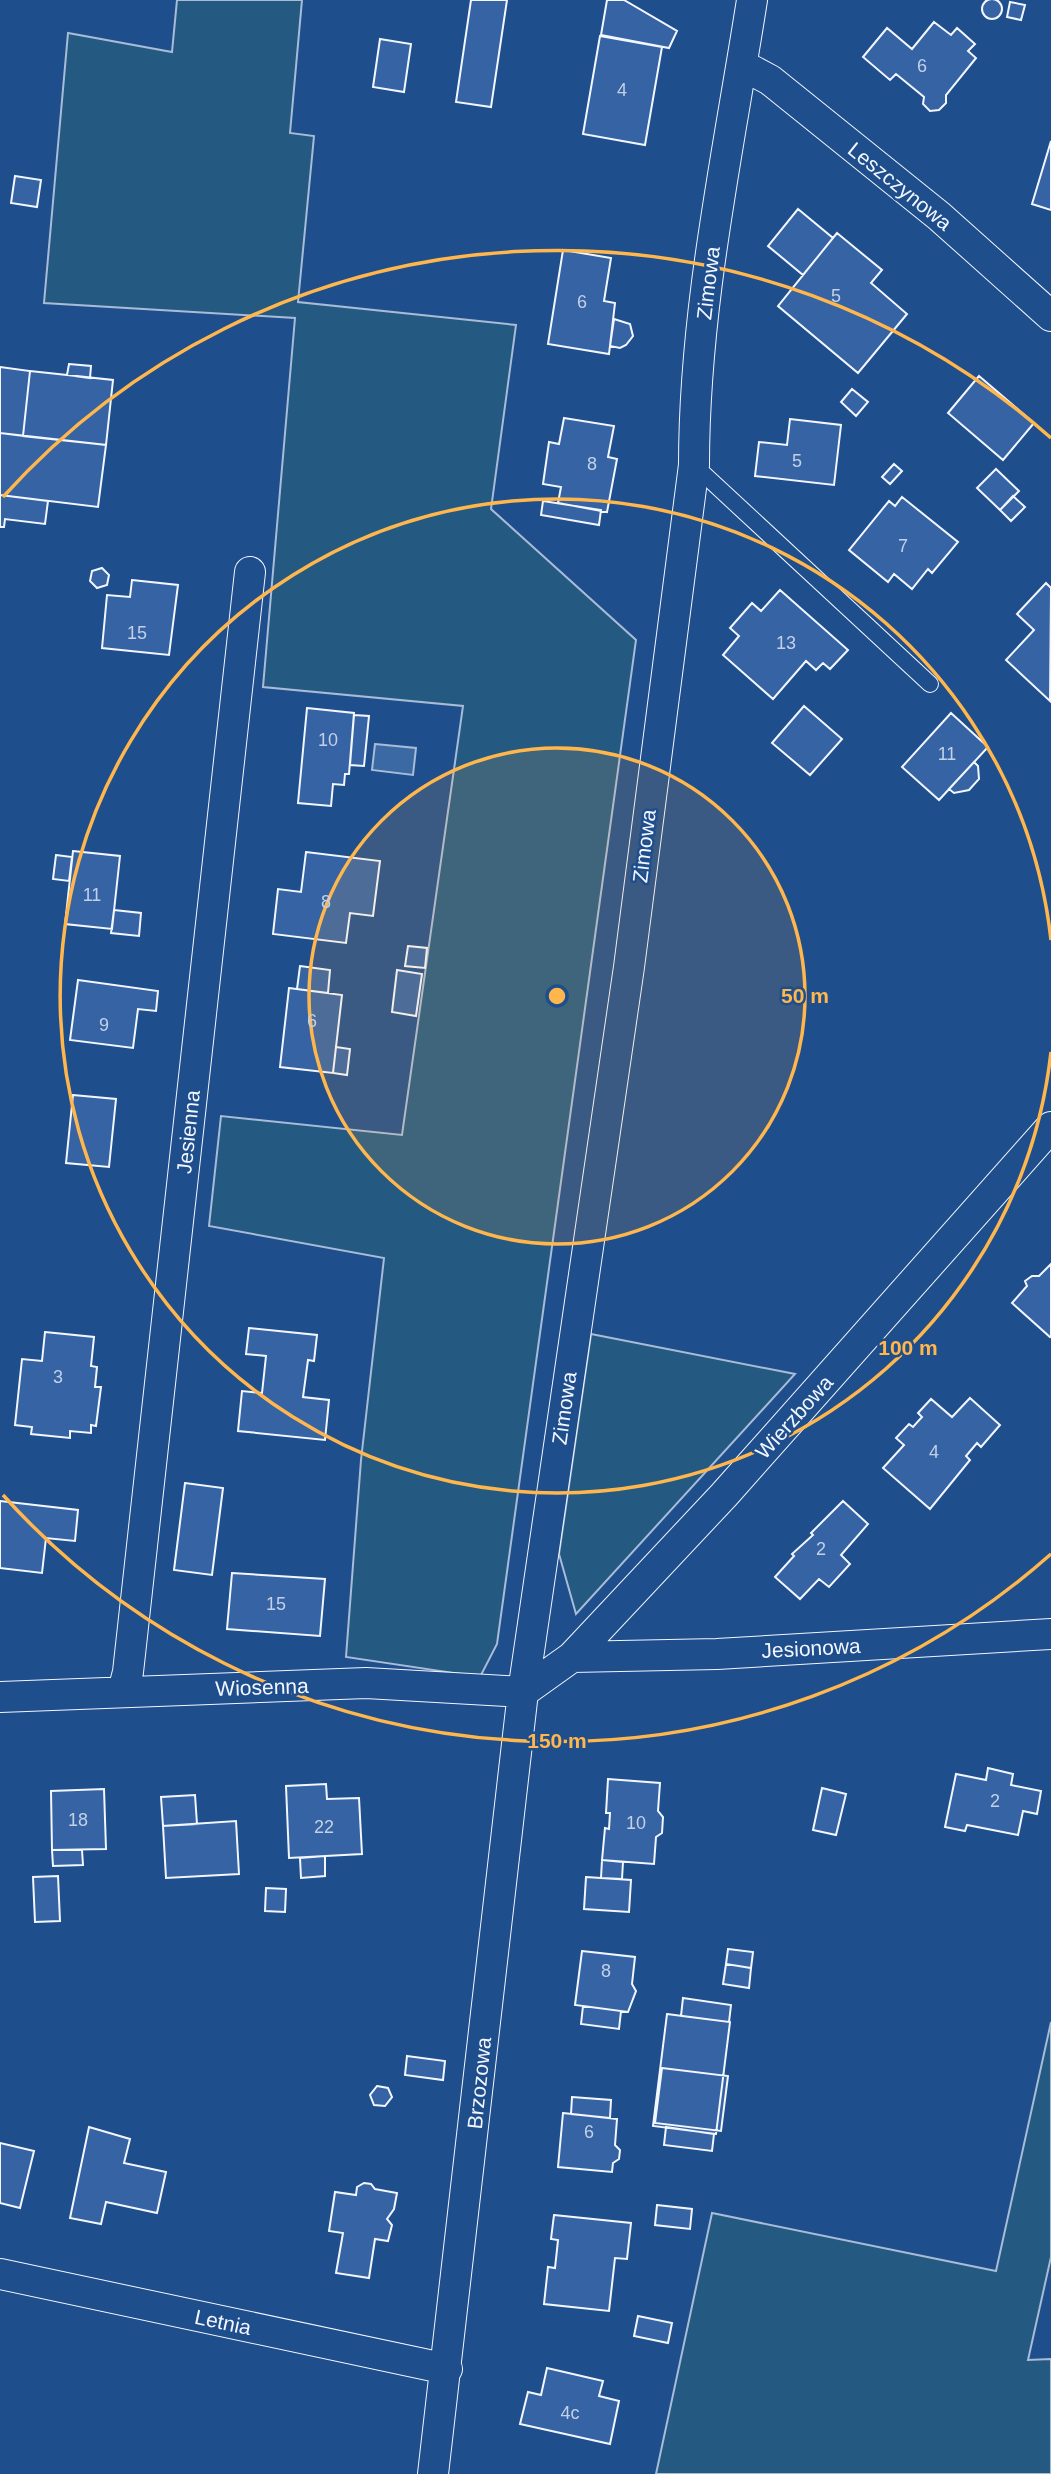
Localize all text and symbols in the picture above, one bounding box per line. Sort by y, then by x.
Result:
house number: 6 [917,56,927,76]
house number: 4 [617,80,627,100]
street label: Leszczynowa [844,137,956,235]
street label: Zimowa [692,245,724,321]
house number: 5 [831,286,841,306]
house number: 6 [577,292,587,312]
house number: 5 [792,451,802,471]
house number: 8 [587,454,597,474]
house number: 7 [898,536,908,556]
house number: 15 [127,623,147,643]
house number: 13 [776,633,796,653]
house number: 10 [318,730,338,750]
house number: 11 [938,744,956,764]
street label: Zimowa [628,808,660,884]
house number: 11 [83,885,101,905]
house number: 8 [321,892,331,912]
centre of rings [545,984,569,1008]
text: 50 m [781,984,829,1007]
house number: 6 [307,1011,317,1031]
house number: 9 [99,1015,109,1035]
street label: Jesienna [172,1089,204,1175]
text: 100 m [878,1336,938,1359]
house number: 3 [53,1367,63,1387]
street label: Zimowa [547,1370,581,1446]
street label: Wierzbowa [751,1370,838,1463]
house number: 4 [929,1442,939,1462]
house number: 2 [816,1539,826,1559]
house number: 15 [266,1594,286,1614]
street label: Jesionowa [761,1634,861,1662]
street label: Wiosenna [215,1674,309,1700]
text: 150 m [527,1729,587,1752]
house number: 2 [990,1791,1000,1811]
house number: 18 [68,1810,88,1830]
house number: 10 [626,1813,646,1833]
house number: 22 [314,1817,334,1837]
house number: 8 [601,1961,611,1981]
street label: Brzozowa [463,2036,495,2130]
house number: 6 [584,2122,594,2142]
street label: Letnia [193,2305,254,2339]
house number: 4c [560,2403,580,2423]

